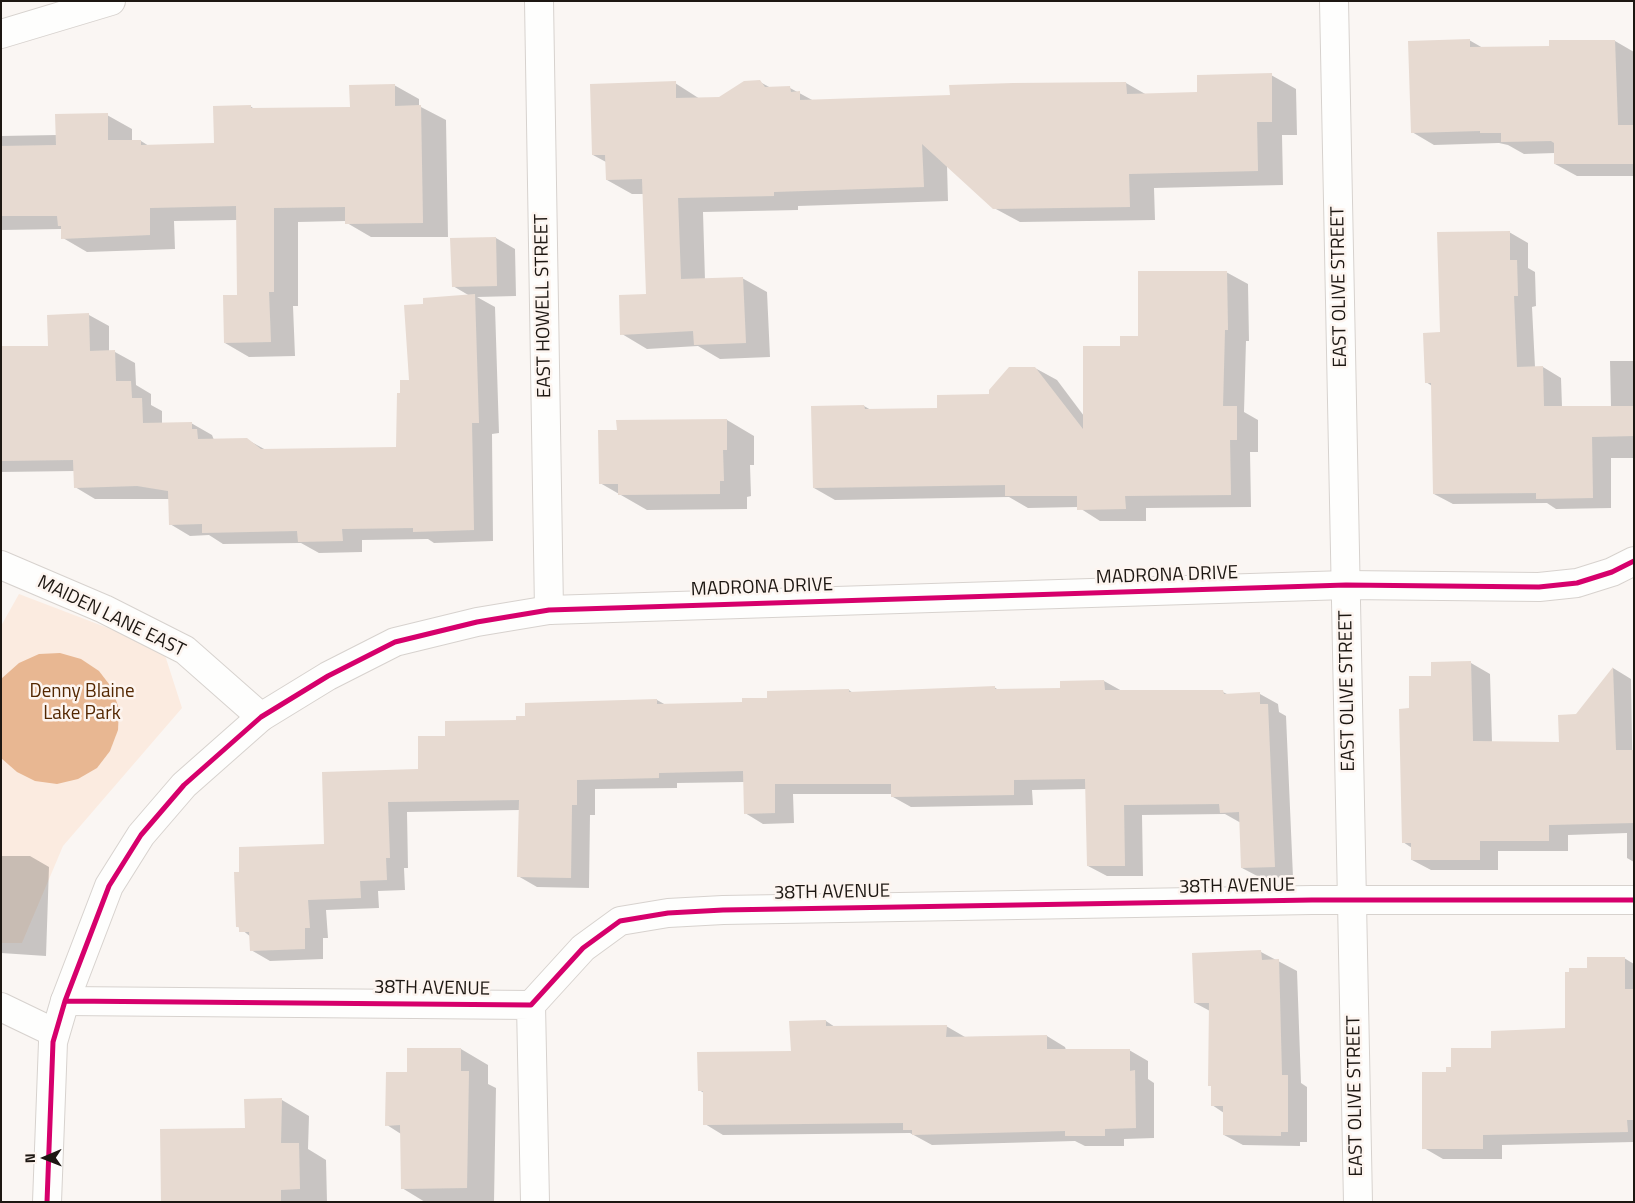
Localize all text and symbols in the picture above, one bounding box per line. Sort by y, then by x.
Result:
street label: EAST OLIVE STREET [1327,206,1353,368]
street label: EAST HOWELL STREET [531,214,557,398]
street label: MADRONA DRIVE [1095,562,1239,590]
street label: MAIDEN LANE EAST [33,571,189,663]
street label: MADRONA DRIVE [690,574,834,602]
street label: EAST OLIVE STREET [1335,610,1361,772]
park label: Denny Blaine Lake Park [29,681,135,725]
street label: 38TH AVENUE [1179,875,1295,899]
street label: 38TH AVENUE [774,881,890,905]
street label: 38TH AVENUE [374,977,490,1001]
street label: EAST OLIVE STREET [1343,1015,1369,1177]
north arrow [20,1133,70,1183]
text: N [19,1153,40,1163]

